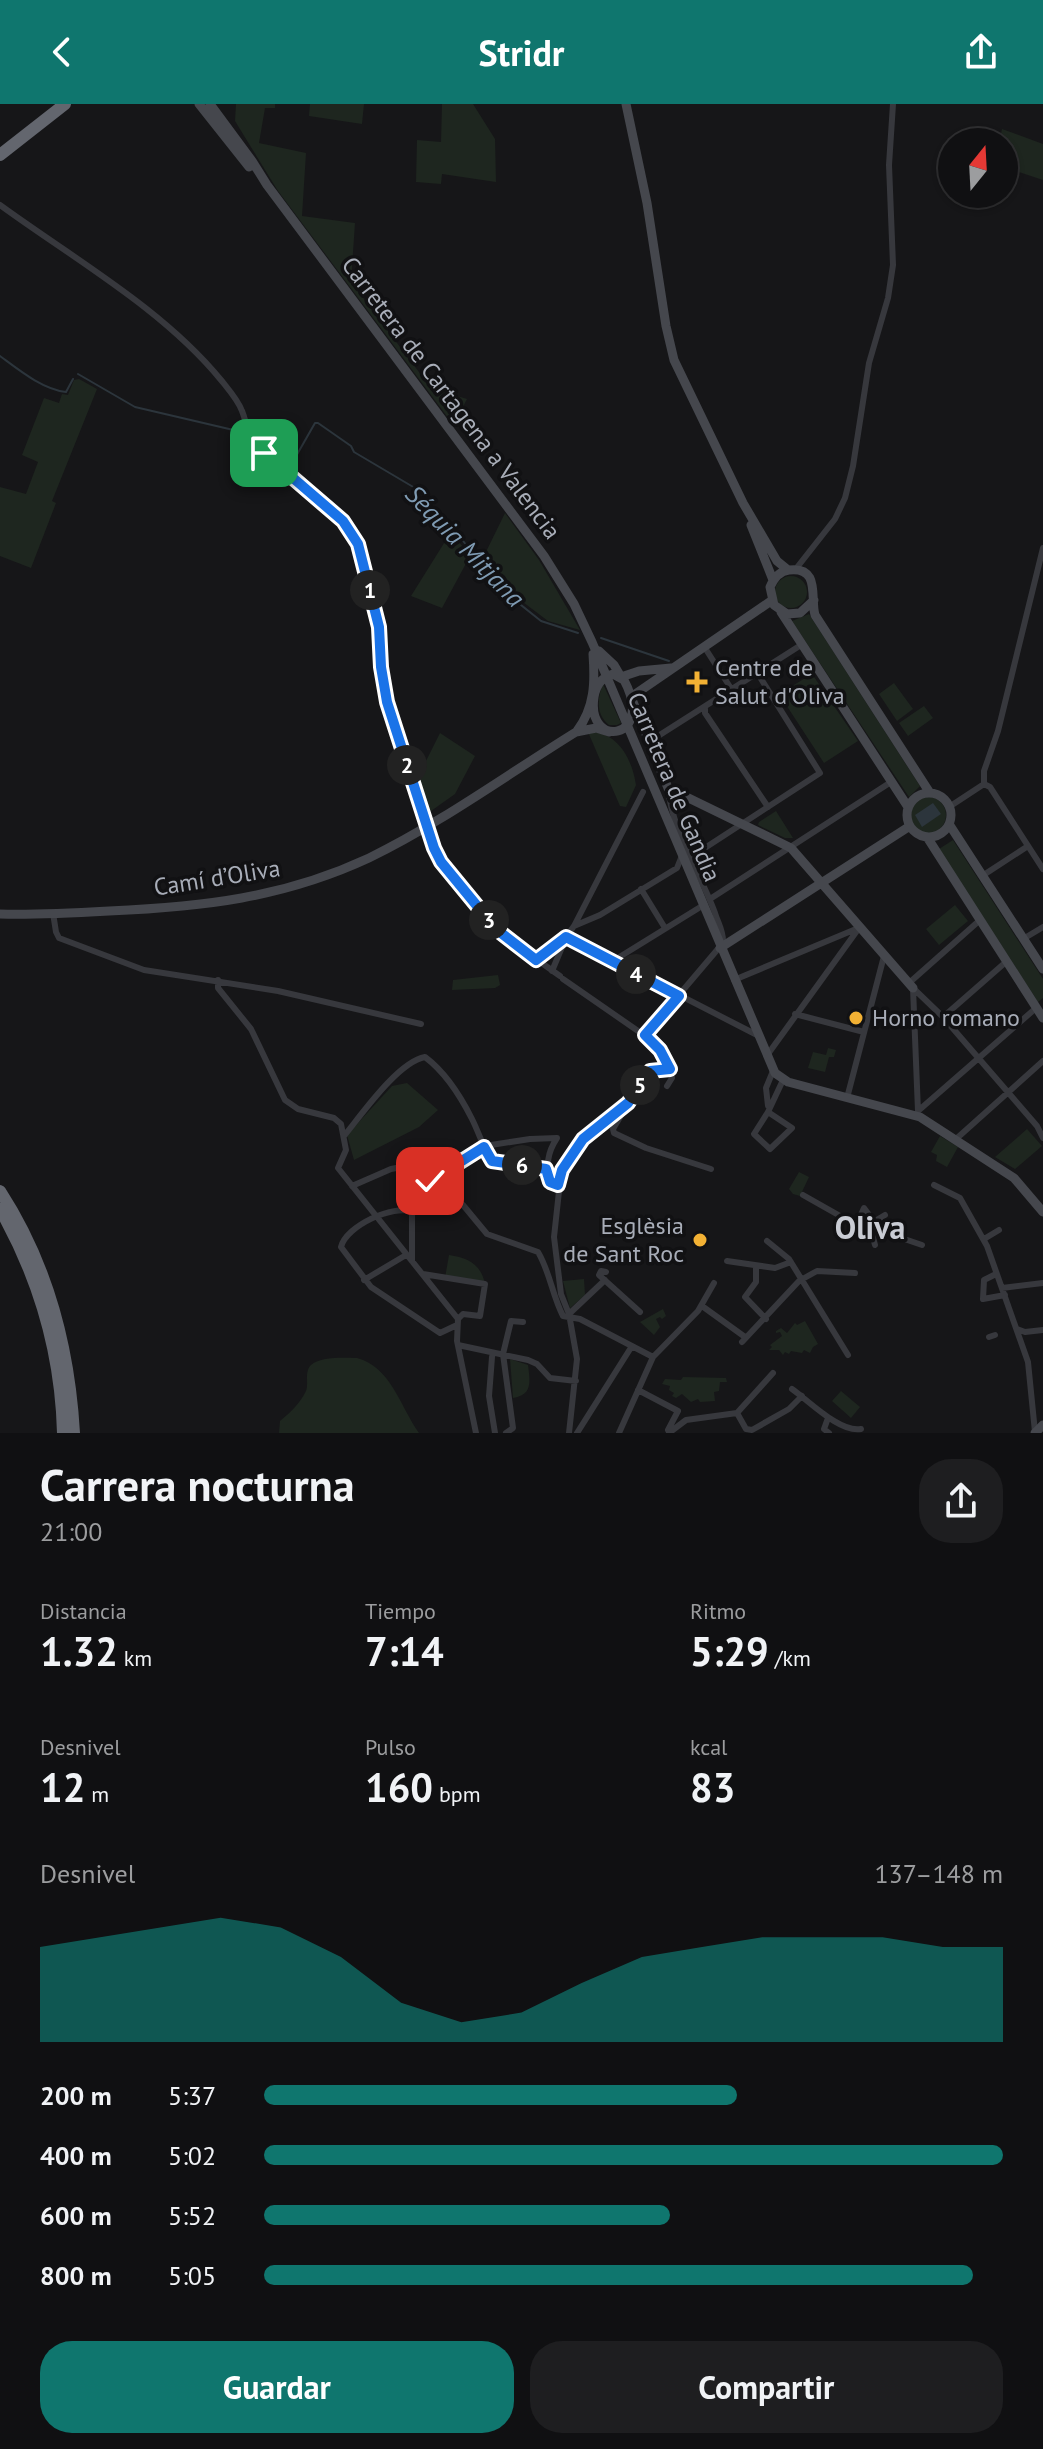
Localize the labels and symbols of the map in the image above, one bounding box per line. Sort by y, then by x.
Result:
north arrow [938,128,1018,208]
street label: Carretera de Cartagena a Valencia [335,250,568,545]
pin [230,419,298,487]
water label: Séquia Mitjana [399,477,532,614]
pin: 1 [350,570,390,610]
place label: Centre de Salut d'Oliva [715,652,845,711]
marker: Centre de Salut d'Oliva [686,671,708,693]
street label: Carretera de Gandia [621,687,728,886]
pin: 2 [387,745,427,785]
street label: Camí d’Oliva [152,852,282,903]
pin: 3 [469,900,509,940]
pin: 4 [616,954,656,994]
place label: Horno romano [872,1002,1020,1033]
marker: Horno romano [847,1009,865,1027]
pin: 5 [620,1065,660,1105]
pin: 6 [502,1145,542,1185]
pin [396,1147,464,1215]
district label: Oliva [835,1206,905,1248]
place label: Esglèsia de Sant Roc [563,1210,684,1269]
marker: Esglèsia de Sant Roc [691,1231,709,1249]

